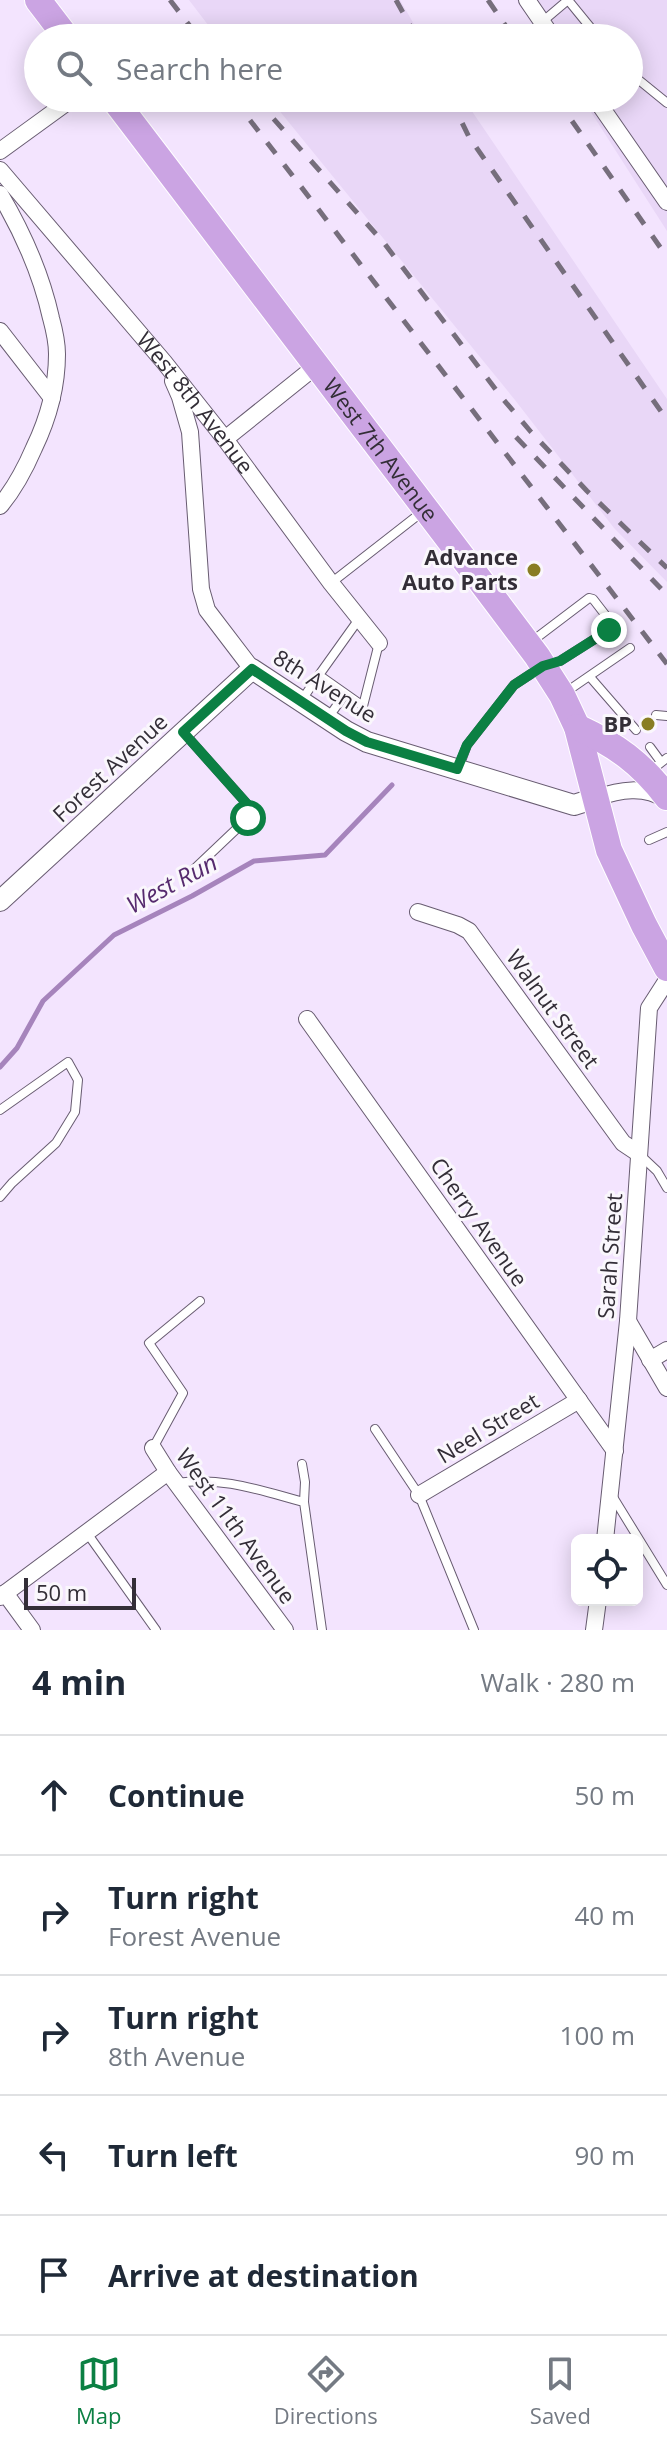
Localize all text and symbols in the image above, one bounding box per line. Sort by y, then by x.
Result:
search box [24,24,643,112]
icon: search [52,46,96,90]
text: Search here [116,48,283,89]
street label: West 8th Avenue [131,325,261,479]
street label: West 7th Avenue [317,371,446,527]
place label: Advance Auto Parts [402,541,518,596]
marker: Advance Auto Parts [525,561,543,579]
route end [591,612,627,648]
street label: 8th Avenue [268,642,383,729]
street label: Forest Avenue [45,706,173,828]
place label: BP [603,708,632,738]
marker: BP [639,715,657,733]
route start [230,800,266,836]
water label: West Run [120,845,222,920]
street label: Walnut Street [501,943,607,1074]
street label: Cherry Avenue [424,1151,535,1292]
street label: Sarah Street [590,1192,628,1320]
street label: Neel Street [431,1385,544,1469]
street label: West 11th Avenue [170,1442,303,1609]
map controls [571,1534,643,1606]
button: locate [571,1534,643,1606]
scale bar [24,1574,136,1610]
text: 50 m [36,1577,87,1607]
text: 4 min [32,1659,126,1705]
text: Walk · 280 m [481,1664,635,1700]
icon: ahead [32,1773,76,1817]
text: Continue [108,1775,245,1816]
text: 50 m [574,1777,635,1813]
text: Turn right [108,1877,259,1918]
icon: right [32,1893,76,1937]
text: 40 m [574,1897,635,1933]
text: Forest Avenue [108,1918,281,1954]
text: Turn right [108,1997,259,2038]
icon: right [32,2013,76,2057]
text: 100 m [560,2017,635,2053]
text: 8th Avenue [108,2038,245,2074]
icon: left [32,2133,76,2177]
text: Turn left [108,2135,238,2176]
text: 90 m [574,2137,635,2173]
icon: arrive [32,2253,76,2297]
text: Arrive at destination [108,2255,419,2296]
tab: Map [76,2352,122,2430]
tab: Directions [274,2352,378,2430]
tab: Saved [530,2352,591,2430]

